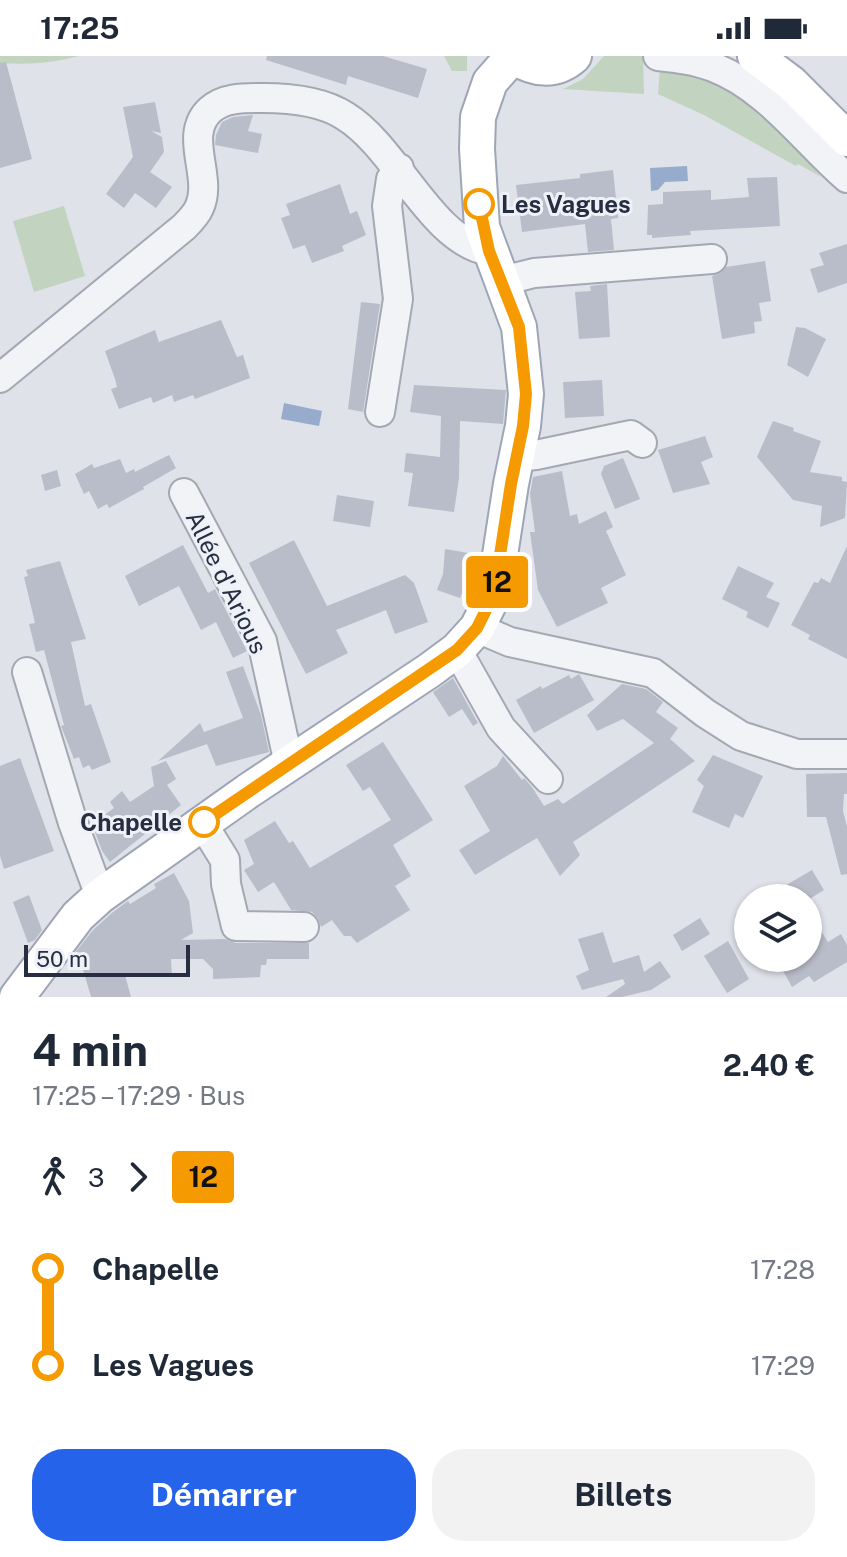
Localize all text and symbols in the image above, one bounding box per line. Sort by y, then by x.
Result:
text: 17:25 [40,10,120,46]
marker: Les Vagues [464,189,494,219]
place label: Les Vagues [501,190,631,218]
street label: Allée d'Arious [180,506,274,658]
line badge: 12 [461,556,533,608]
text: 12 [482,565,512,598]
marker: Chapelle [189,807,219,837]
place label: Chapelle [80,808,182,836]
map controls [734,884,822,972]
button: layers [734,884,822,972]
scale bar [24,941,190,977]
text: 50 m [36,946,88,972]
text: 4 min [32,1024,148,1076]
text: 2.40 € [723,1047,815,1083]
text: 17:25 – 17:29 · Bus [32,1080,245,1111]
icon: walk [32,1155,76,1199]
icon: forward [116,1155,160,1199]
text: 12 [188,1160,218,1193]
text: 3 [88,1162,104,1193]
text: Chapelle [92,1251,219,1287]
text: 17:28 [750,1254,815,1285]
text: Les Vagues [92,1347,254,1383]
text: 17:29 [751,1350,815,1381]
button: Démarrer [32,1449,416,1541]
button: Billets [432,1449,815,1541]

